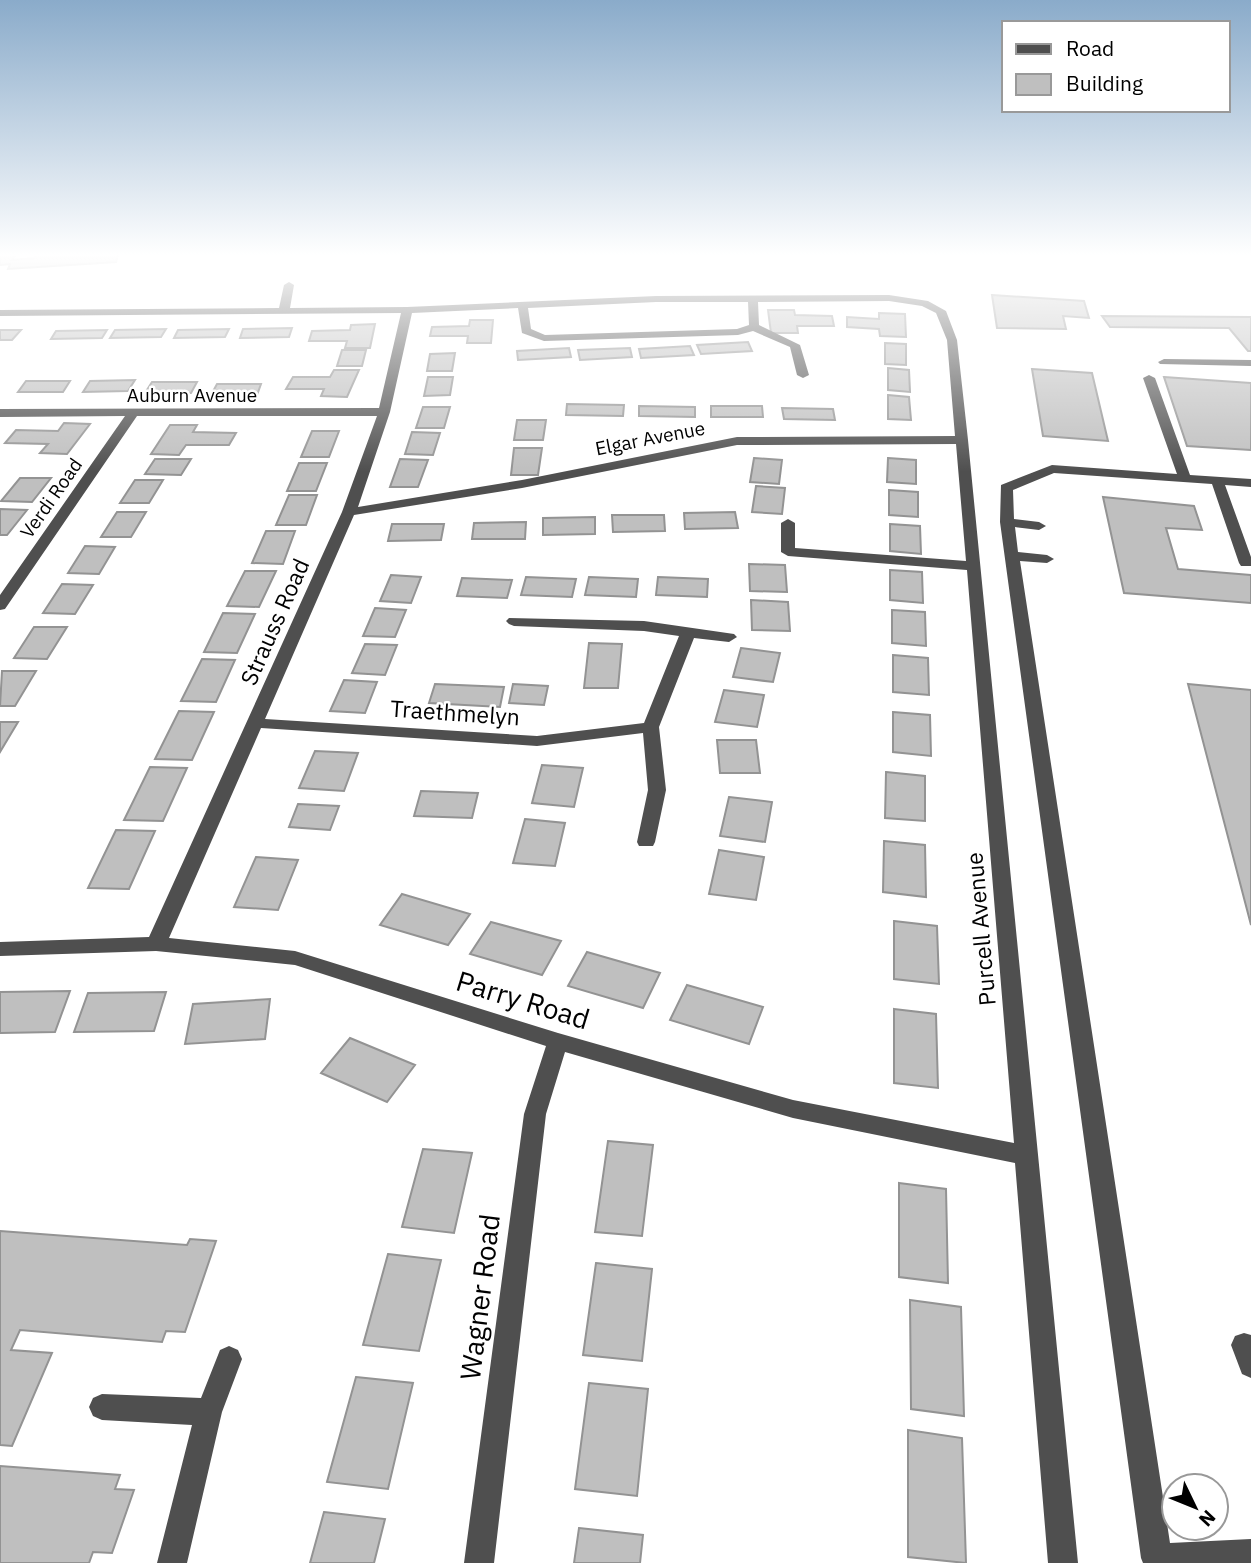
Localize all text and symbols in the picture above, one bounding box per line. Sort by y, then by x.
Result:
legend [1002,21,1230,112]
text: Road [1066,34,1114,62]
text: Building [1066,69,1143,97]
street label: Auburn Avenue [127,383,257,407]
street label: Elgar Avenue [593,416,707,460]
street label: Verdi Road [15,453,87,543]
street label: Strauss Road [233,554,315,690]
street label: Traethmelyn [389,693,521,731]
street label: Purcell Avenue [958,851,1002,1007]
street label: Parry Road [452,962,594,1037]
street label: Wagner Road [451,1212,508,1382]
north arrow [1160,1472,1230,1542]
text: N [1194,1505,1221,1532]

